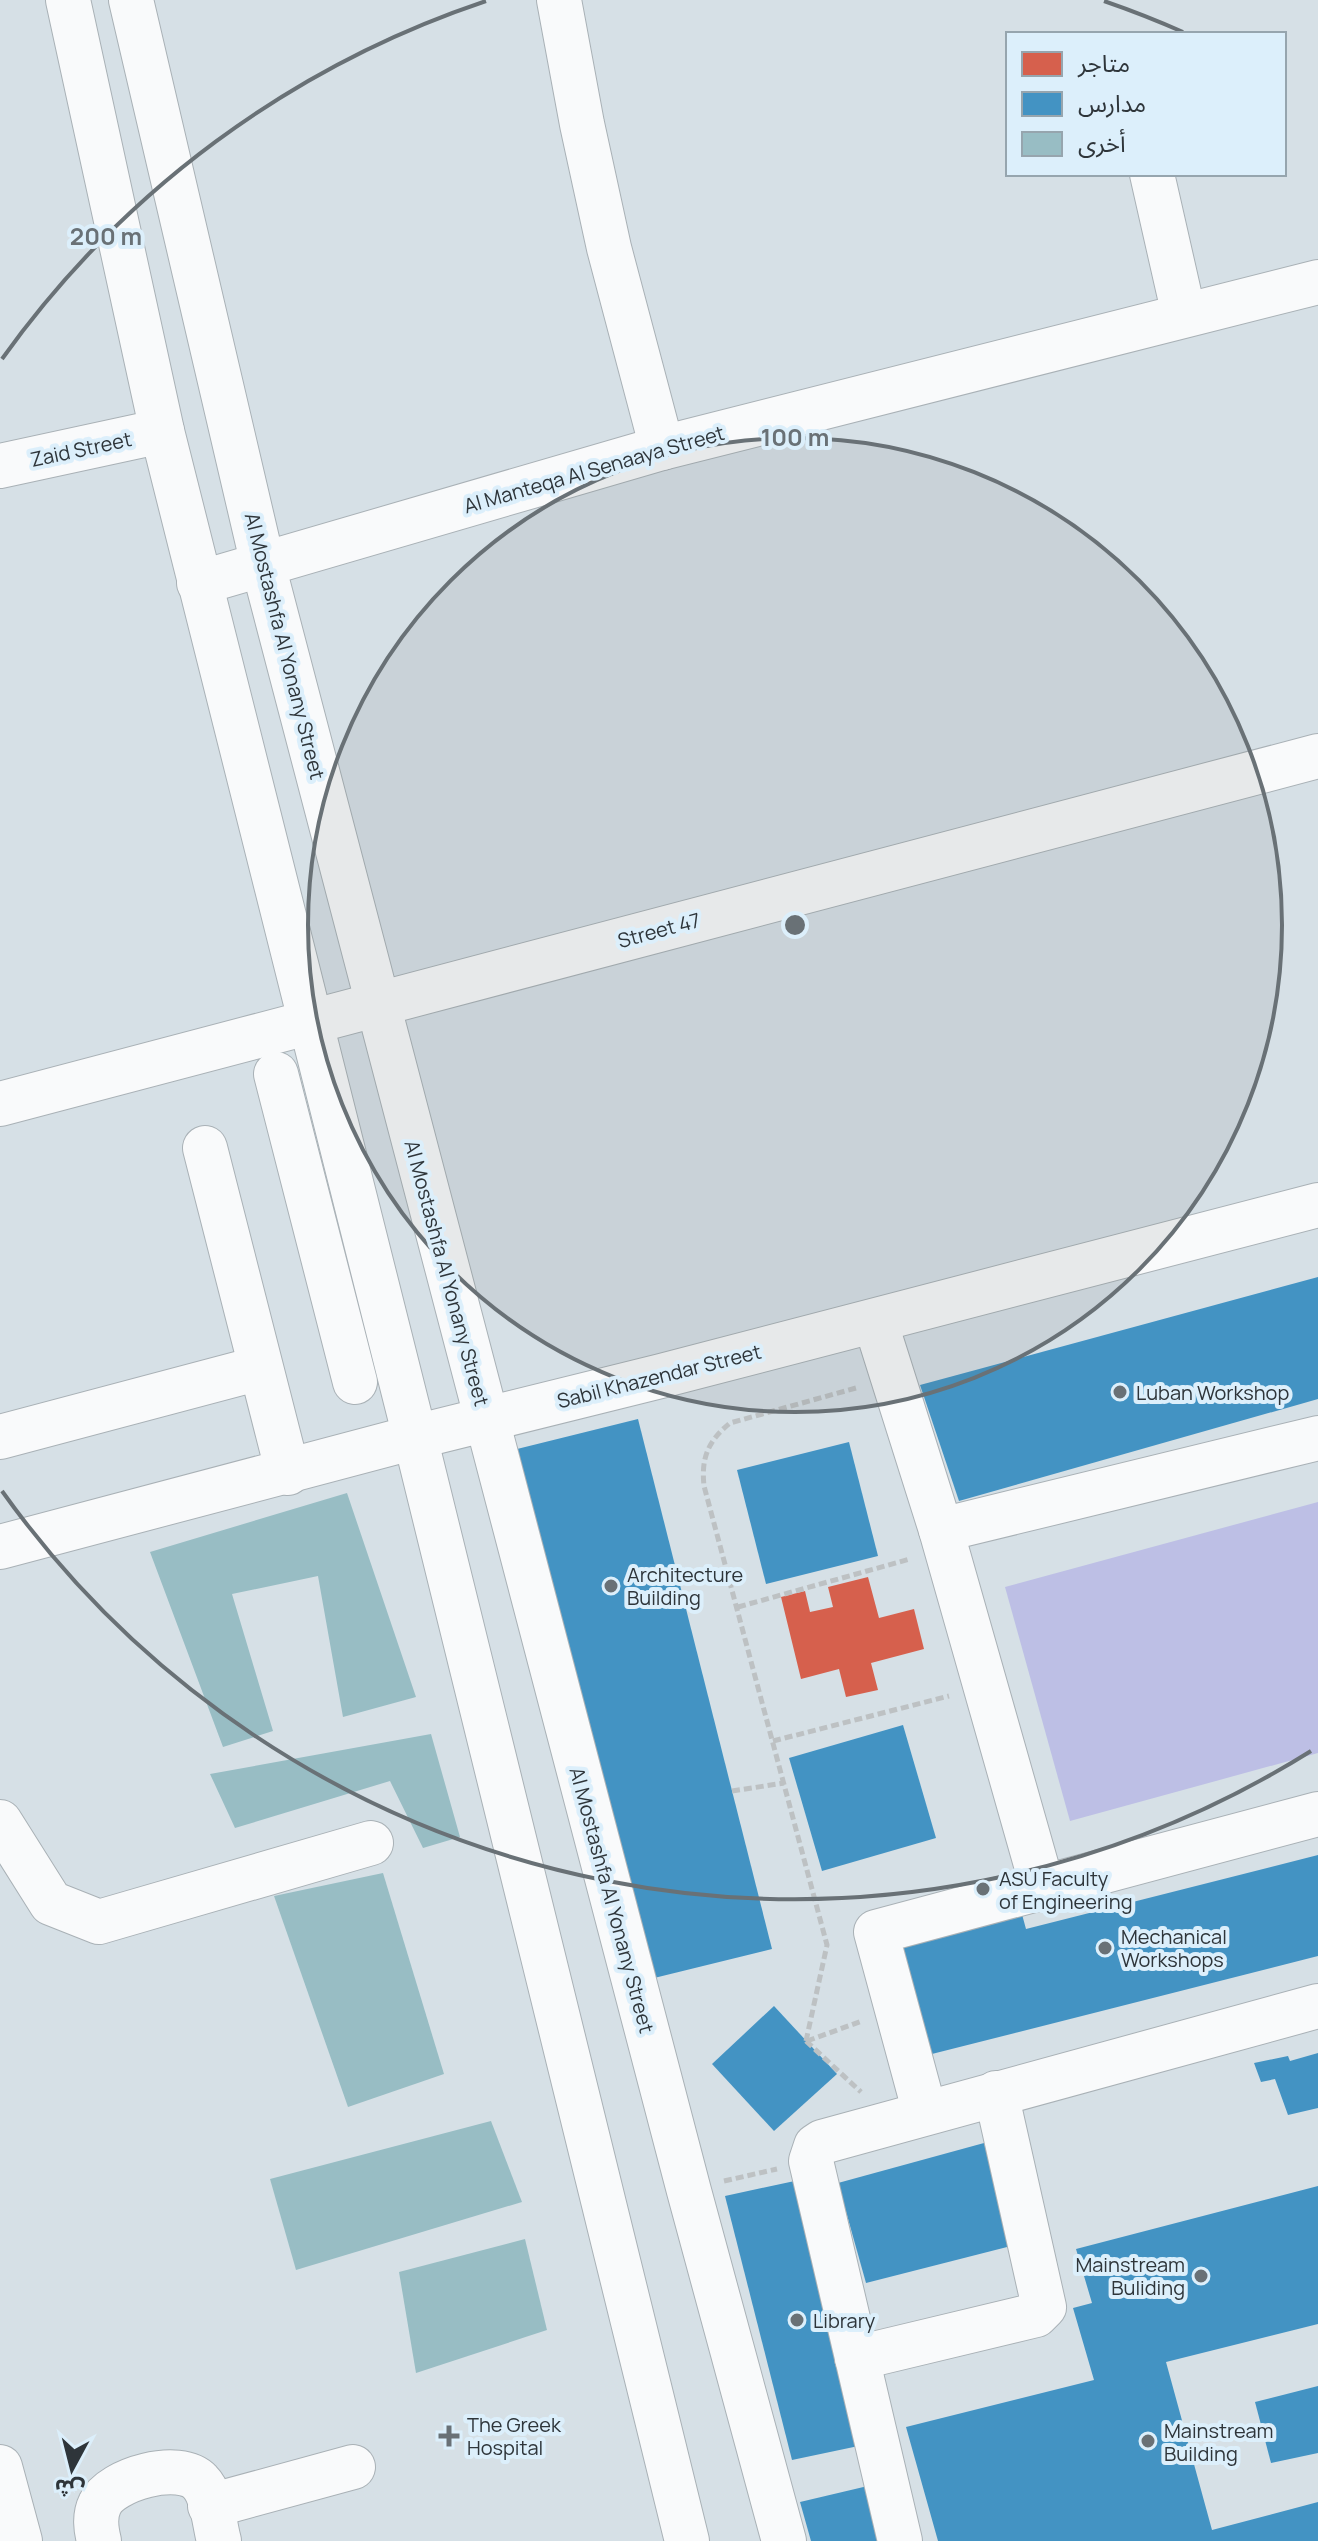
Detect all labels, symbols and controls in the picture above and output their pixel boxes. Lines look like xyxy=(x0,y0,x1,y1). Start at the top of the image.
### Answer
legend xyxy=(1006,32,1286,176)
text: متاجر xyxy=(1077,46,1130,79)
text: مدارس xyxy=(1078,86,1146,119)
text: أخرى xyxy=(1078,126,1126,159)
text: 200 m xyxy=(70,219,142,252)
street label: Al Manteqa Al Senaaya Street xyxy=(461,419,727,519)
text: 100 m xyxy=(761,420,829,453)
street label: Zaid Street xyxy=(28,425,134,473)
street label: Al Mostashfa Al Yonany Street xyxy=(239,510,331,782)
street label: Street 47 xyxy=(615,906,703,954)
centre of rings xyxy=(781,911,809,939)
street label: Al Mostashfa Al Yonany Street xyxy=(398,1137,496,1409)
street label: Sabil Khazendar Street xyxy=(554,1338,764,1414)
place label: Luban Workshop xyxy=(1136,1379,1289,1406)
marker: Luban Workshop xyxy=(1111,1383,1129,1401)
place label: Architecture Building xyxy=(627,1561,743,1611)
marker: Architecture Building xyxy=(602,1577,620,1595)
street label: Al Mostashfa Al Yonany Street xyxy=(563,1764,661,2036)
place label: ASU Faculty of Engineering xyxy=(999,1865,1133,1915)
marker: ASU Faculty of Engineering xyxy=(974,1880,992,1898)
place label: Mechanical Workshops xyxy=(1121,1923,1227,1973)
marker: Mechanical Workshops xyxy=(1096,1939,1114,1957)
place label: Mainstream Buliding xyxy=(1075,2251,1185,2301)
marker: Mainstream Buliding xyxy=(1192,2267,1210,2285)
place label: Library xyxy=(813,2307,876,2334)
marker: Library xyxy=(788,2311,806,2329)
place label: The Greek Hospital xyxy=(467,2411,562,2461)
place label: Mainstream Building xyxy=(1164,2417,1274,2467)
marker: The Greek Hospital xyxy=(438,2425,460,2447)
north arrow xyxy=(32,2429,112,2509)
marker: Mainstream Building xyxy=(1139,2432,1157,2450)
text: ش xyxy=(53,2472,86,2506)

